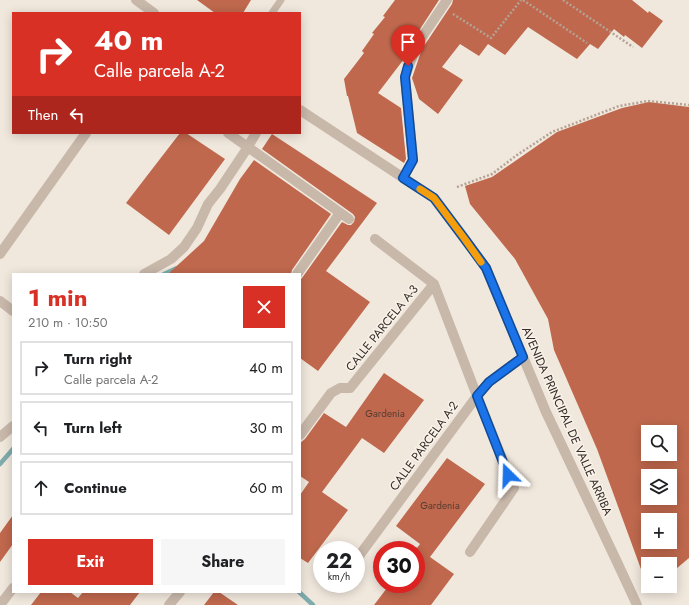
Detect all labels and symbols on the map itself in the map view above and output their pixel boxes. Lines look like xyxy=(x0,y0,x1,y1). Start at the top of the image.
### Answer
pin xyxy=(391,25,425,66)
street label: CALLE PARCELA A-3 xyxy=(342,281,423,375)
street label: AVENIDA PRINCIPAL DE VALLE ARRIBA xyxy=(517,324,617,518)
street label: CALLE PARCELA A-2 xyxy=(385,397,463,494)
house number: Gardenia xyxy=(365,406,405,421)
position arrow xyxy=(487,454,529,496)
house number: Gardenia xyxy=(420,498,460,513)
speed limit sign: 30 xyxy=(373,541,425,593)

